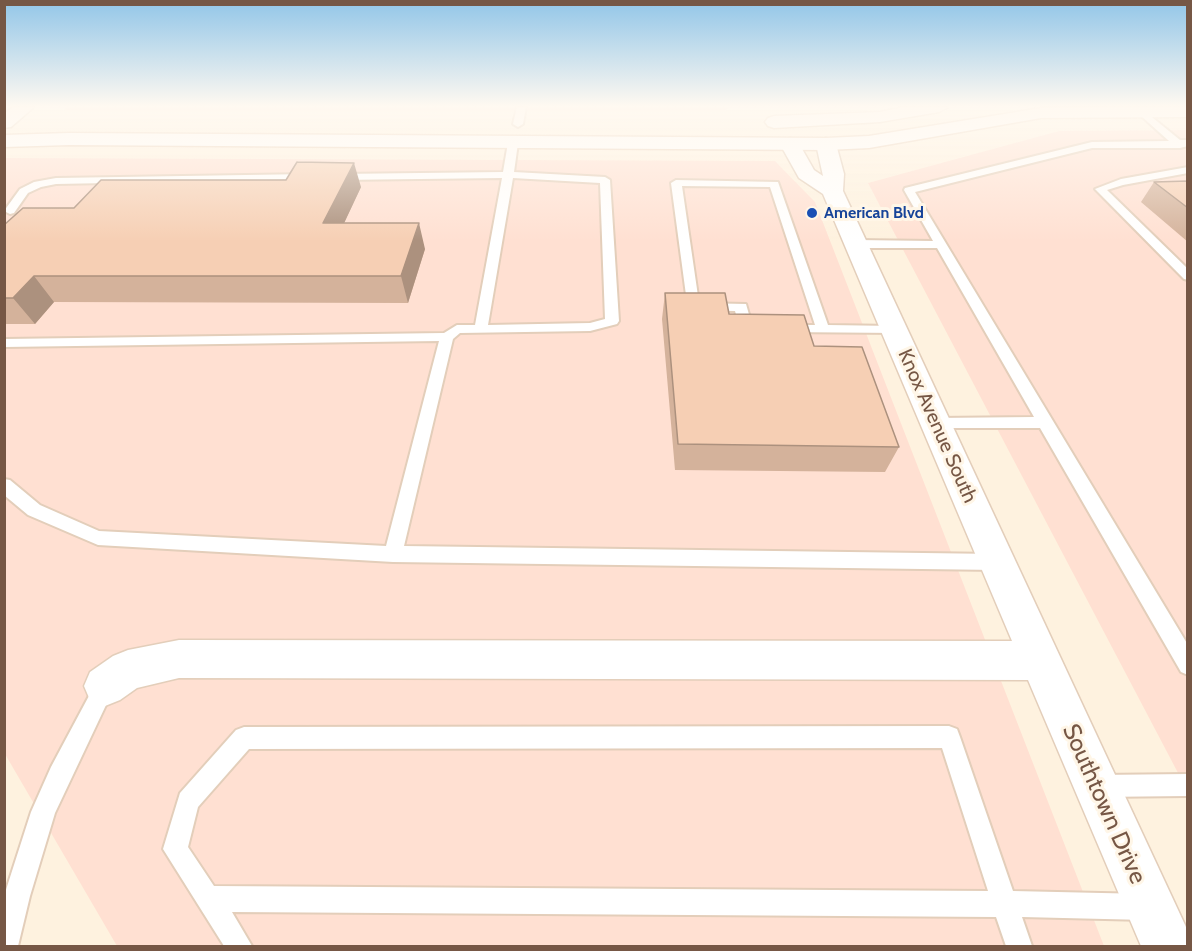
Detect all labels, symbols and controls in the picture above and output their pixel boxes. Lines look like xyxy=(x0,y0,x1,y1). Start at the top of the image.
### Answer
place label: American Blvd xyxy=(824,203,924,223)
marker: American Blvd xyxy=(805,206,819,220)
street label: Knox Avenue South xyxy=(892,345,982,507)
street label: Southtown Drive xyxy=(1056,720,1152,888)

